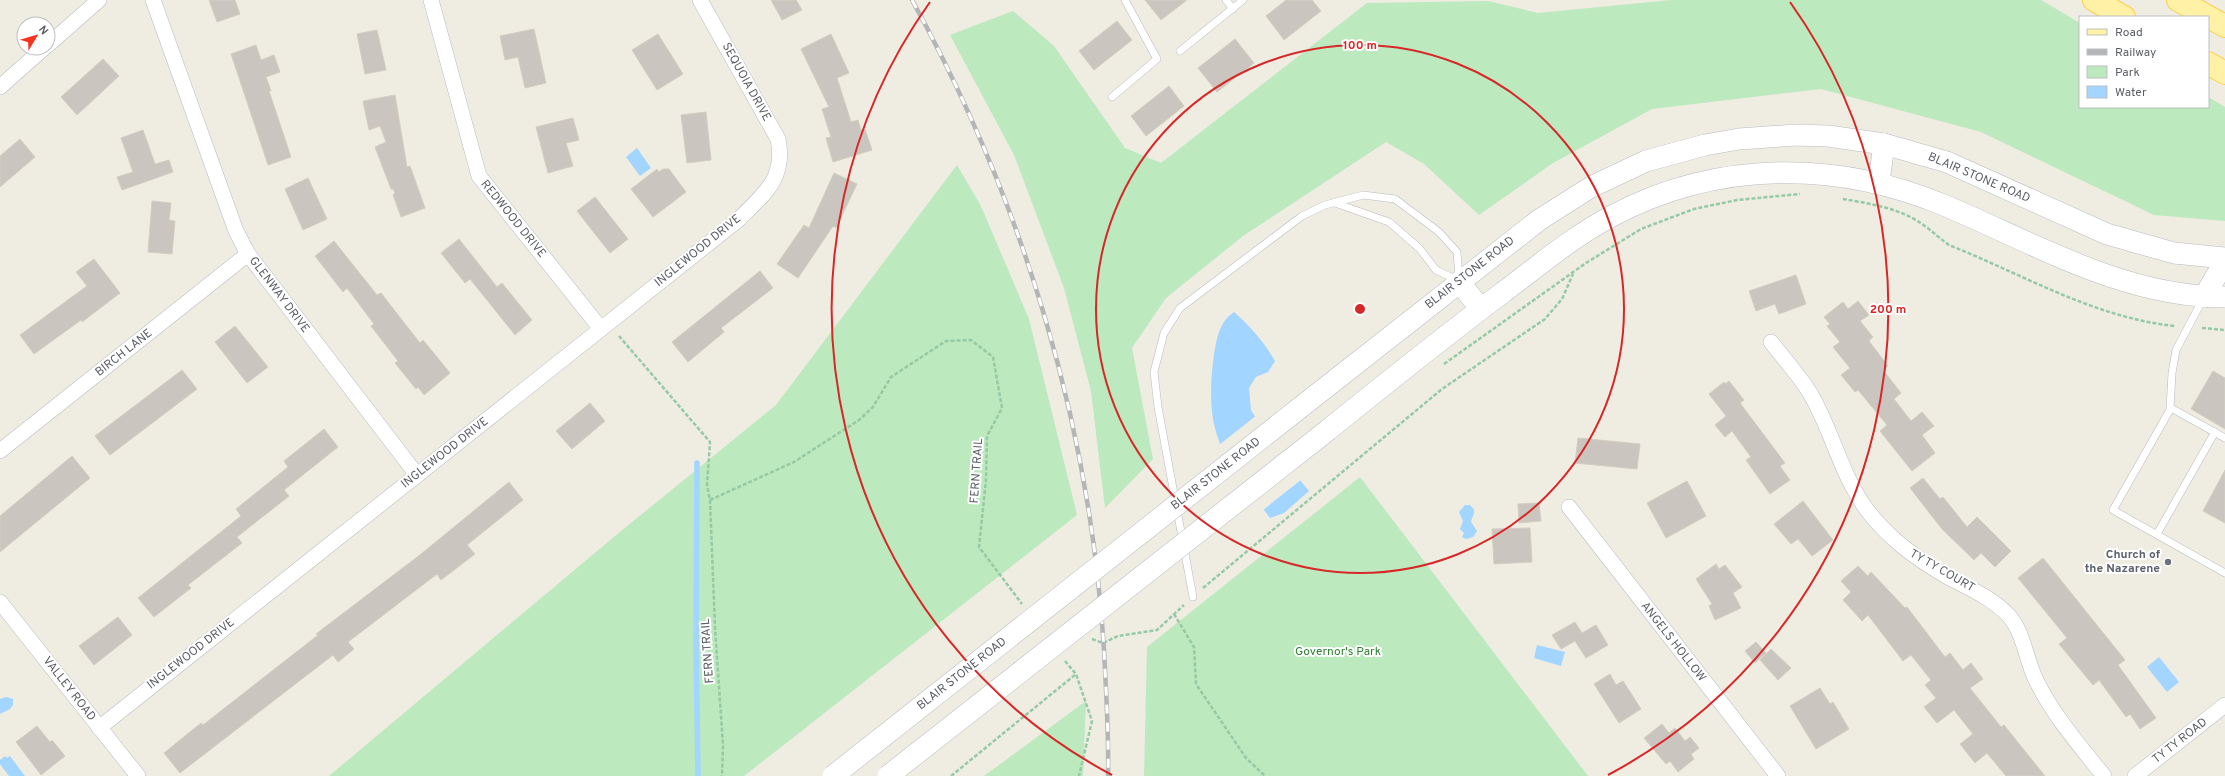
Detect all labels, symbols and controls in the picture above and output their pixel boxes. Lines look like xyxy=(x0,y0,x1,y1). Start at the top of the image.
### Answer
north arrow xyxy=(16,16,56,56)
legend xyxy=(2079,16,2209,108)
text: N xyxy=(35,23,51,38)
text: Road xyxy=(2115,25,2143,41)
text: 100 m xyxy=(1343,38,1377,54)
street label: SEQUOIA DRIVE xyxy=(718,40,774,124)
text: Railway xyxy=(2115,45,2156,61)
text: Park xyxy=(2115,65,2140,81)
text: Water xyxy=(2115,85,2147,101)
street label: BLAIR STONE ROAD xyxy=(1925,149,2033,207)
street label: REDWOOD DRIVE xyxy=(477,177,549,261)
street label: INGLEWOOD DRIVE xyxy=(652,211,744,291)
street label: BLAIR STONE ROAD xyxy=(1422,233,1518,313)
street label: GLENWAY DRIVE xyxy=(245,254,313,336)
centre of rings xyxy=(1353,302,1367,316)
text: 200 m xyxy=(1870,302,1906,318)
street label: BIRCH LANE xyxy=(92,326,156,380)
street label: INGLEWOOD DRIVE xyxy=(398,414,492,492)
street label: BLAIR STONE ROAD xyxy=(1168,434,1264,514)
street label: FERN TRAIL xyxy=(967,438,987,504)
street label: TY TY COURT xyxy=(1907,546,1977,596)
place label: Church of the Nazarene xyxy=(2085,547,2161,577)
marker: Church of the Nazarene xyxy=(2163,557,2173,567)
street label: ANGELS HOLLOW xyxy=(1637,599,1709,685)
street label: INGLEWOOD DRIVE xyxy=(144,615,238,693)
street label: FERN TRAIL xyxy=(698,618,718,684)
street label: BLAIR STONE ROAD xyxy=(914,634,1010,714)
park label: Governor's Park xyxy=(1295,644,1381,660)
street label: VALLEY ROAD xyxy=(39,654,99,724)
street label: TY TY ROAD xyxy=(2149,714,2211,768)

